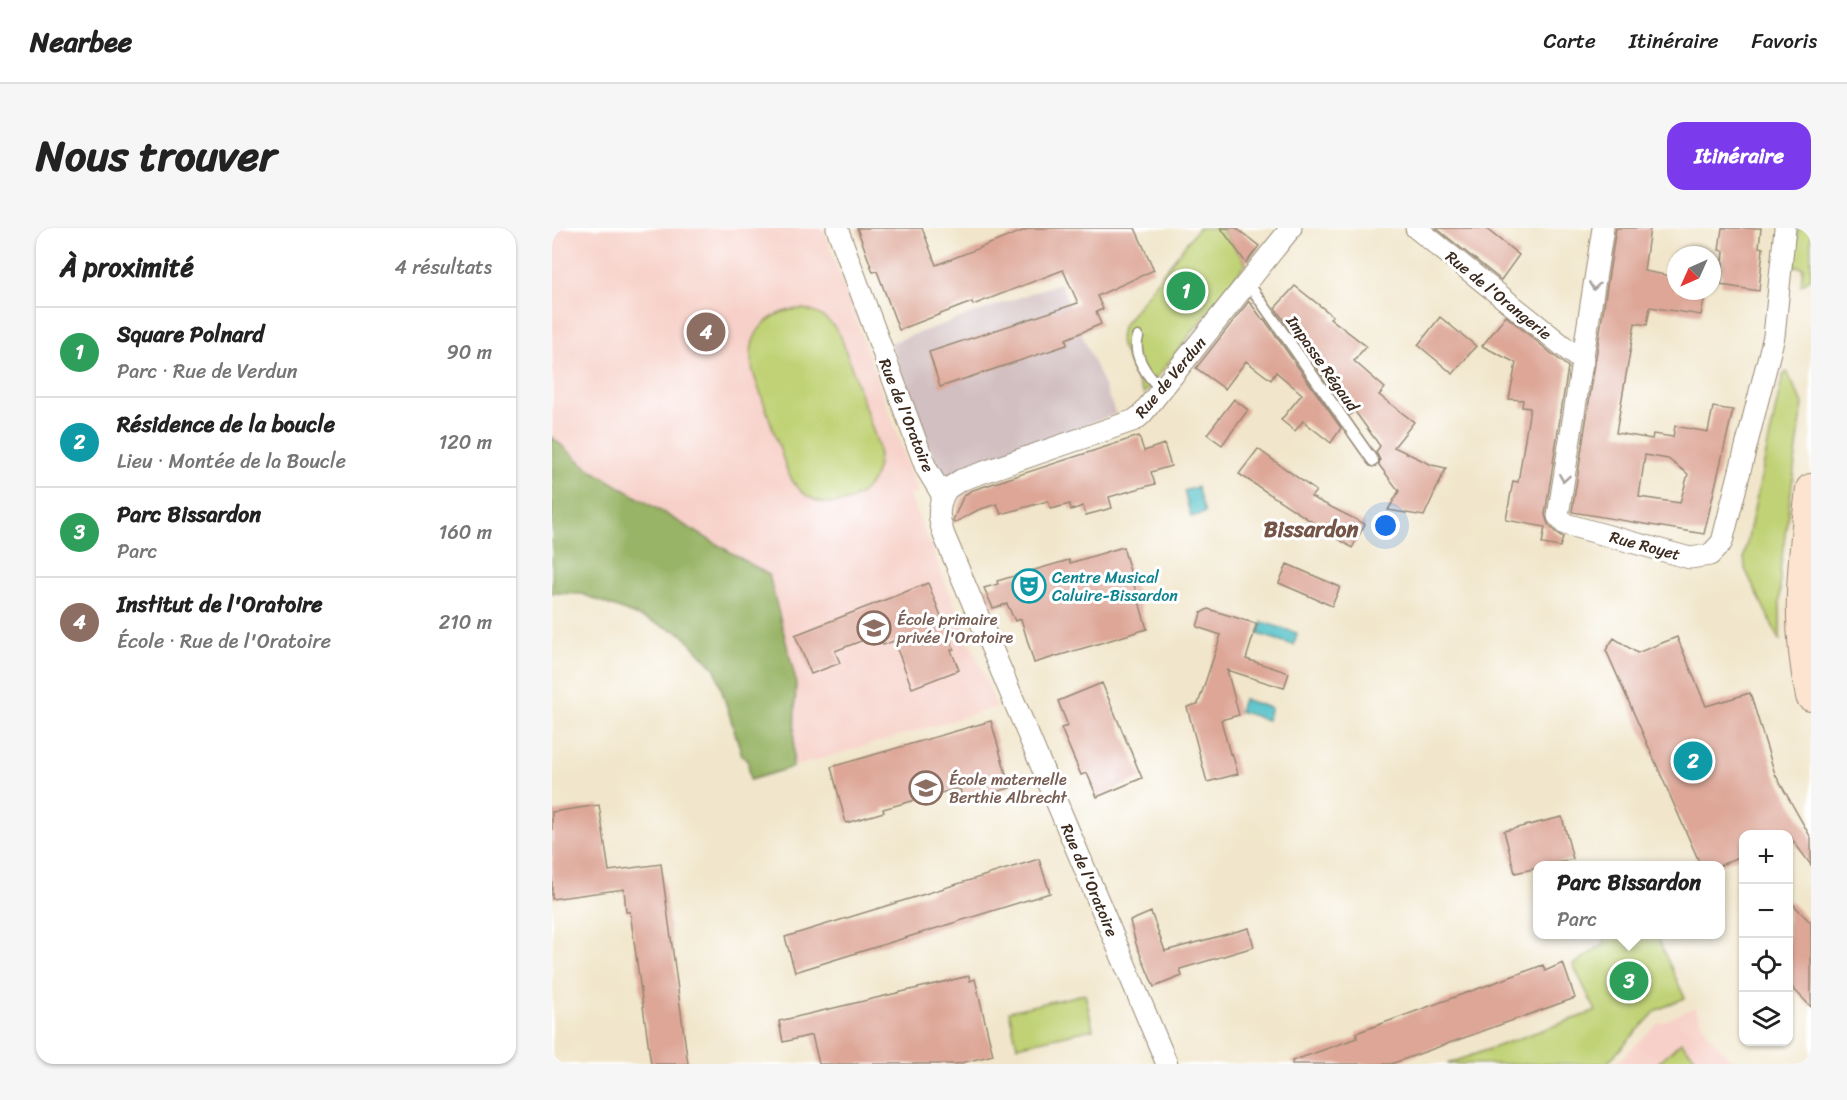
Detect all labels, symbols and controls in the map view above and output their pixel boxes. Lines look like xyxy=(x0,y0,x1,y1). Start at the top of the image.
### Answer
text: Nearbee xyxy=(30,17,132,66)
text: Carte xyxy=(1544,22,1596,60)
text: Itinéraire xyxy=(1629,22,1719,60)
text: Favoris xyxy=(1752,22,1817,60)
text: Nous trouver xyxy=(36,119,276,193)
button: Itinéraire xyxy=(1667,122,1811,190)
street label: Rue de l'Orangerie xyxy=(1439,243,1559,348)
text: À proximité xyxy=(60,244,194,290)
north arrow xyxy=(1667,246,1721,300)
text: 4 résultats xyxy=(394,250,492,285)
pin: 1 xyxy=(1166,268,1206,314)
one-way arrow xyxy=(1589,281,1601,290)
street label: Impasse Régaud xyxy=(1278,308,1368,419)
pin: 4 xyxy=(686,310,726,354)
text: Square Polnard xyxy=(117,315,264,354)
street label: Rue de Verdun xyxy=(1127,330,1214,425)
text: 1 xyxy=(75,335,84,370)
text: 90 m xyxy=(447,335,492,370)
text: Parc · Rue de Verdun xyxy=(117,354,298,389)
street label: Rue de l'Oratoire xyxy=(870,354,943,477)
text: Résidence de la boucle xyxy=(117,405,335,444)
text: 2 xyxy=(74,425,85,460)
text: 120 m xyxy=(439,425,492,460)
text: Lieu · Montée de la Boucle xyxy=(117,444,346,479)
one-way arrow xyxy=(1558,474,1570,483)
text: Parc Bissardon xyxy=(117,495,261,534)
district label: Bissardon xyxy=(1264,510,1358,549)
your location xyxy=(1371,511,1400,540)
text: 3 xyxy=(74,515,85,550)
text: 160 m xyxy=(439,515,492,550)
street label: Rue Royet xyxy=(1606,522,1683,569)
text: Parc xyxy=(117,534,157,569)
place label: Centre Musical Caluire-Bissardon xyxy=(1052,563,1178,610)
theatre icon: Centre Musical Caluire-Bissardon xyxy=(1011,568,1047,604)
text: Institut de l'Oratoire xyxy=(117,585,323,624)
text: 4 xyxy=(73,605,86,640)
text: 210 m xyxy=(439,605,492,640)
place label: École primaire privée l'Oratoire xyxy=(896,605,1014,652)
school or university icon: École primaire privée l'Oratoire xyxy=(856,610,892,646)
text: École · Rue de l'Oratoire xyxy=(117,624,331,659)
pin: 2 xyxy=(1674,738,1712,784)
place label: École maternelle Berthie Albrecht xyxy=(949,765,1067,812)
school or university icon: École maternelle Berthie Albrecht xyxy=(908,770,944,806)
street label: Rue de l'Oratoire xyxy=(1053,819,1126,941)
map controls xyxy=(1739,830,1793,1046)
button: + xyxy=(1739,830,1793,884)
popup xyxy=(1533,861,1725,939)
text: Parc Bissardon xyxy=(1557,863,1701,902)
button: − xyxy=(1739,884,1793,938)
text: Parc xyxy=(1557,902,1597,937)
button: locate xyxy=(1739,938,1793,992)
pin: 3 xyxy=(1610,958,1648,1004)
button: layers xyxy=(1739,992,1793,1046)

